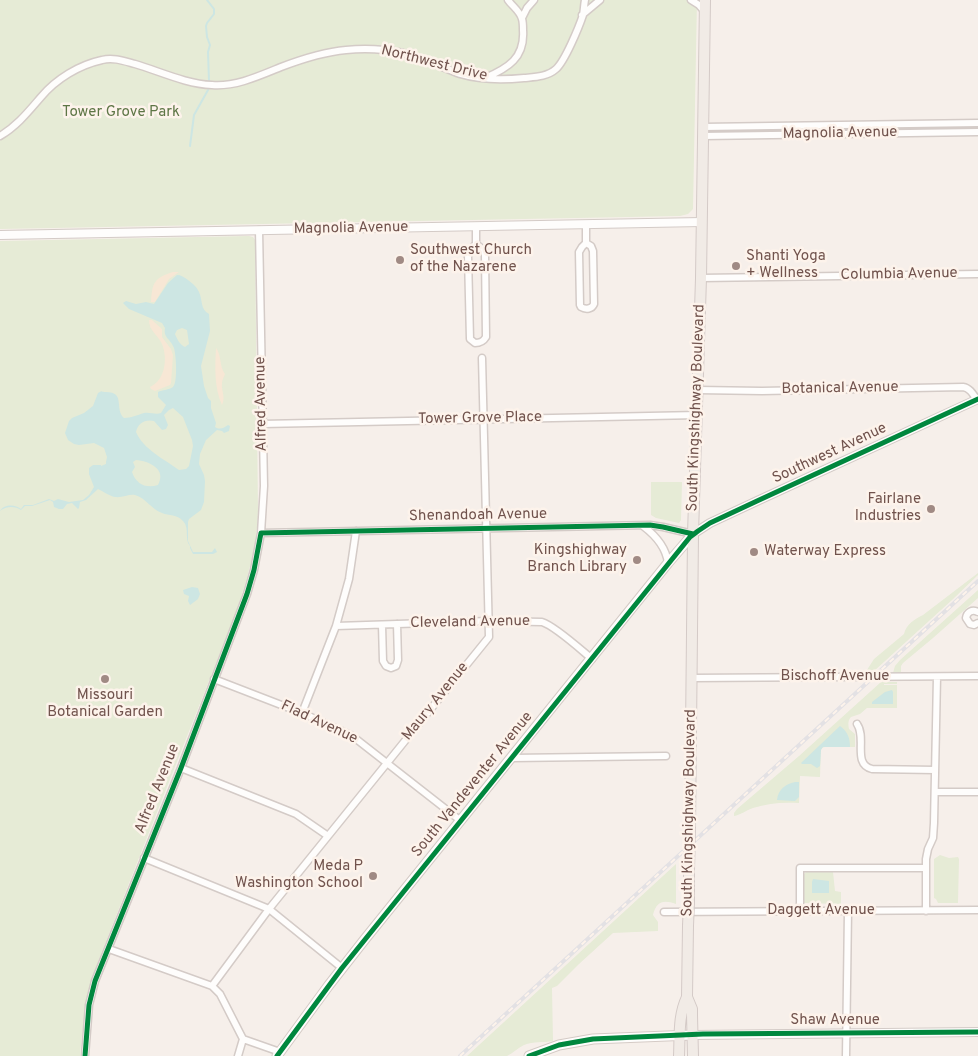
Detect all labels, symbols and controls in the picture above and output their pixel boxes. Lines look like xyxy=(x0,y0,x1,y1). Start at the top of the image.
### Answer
street label: Northwest Drive xyxy=(379,42,489,86)
park label: Tower Grove Park xyxy=(62,104,180,122)
street label: Magnolia Avenue xyxy=(783,124,897,144)
street label: Magnolia Avenue xyxy=(294,219,408,239)
place label: Southwest Church of the Nazarene xyxy=(410,242,532,277)
place label: Shanti Yoga + Wellness xyxy=(746,248,826,283)
marker: Southwest Church of the Nazarene xyxy=(394,254,406,266)
marker: Shanti Yoga + Wellness xyxy=(730,260,742,272)
street label: Columbia Avenue xyxy=(840,265,958,285)
street label: South Kingshighway Boulevard xyxy=(684,304,710,512)
street label: Alfred Avenue xyxy=(252,356,272,452)
street label: Botanical Avenue xyxy=(781,379,899,399)
street label: Tower Grove Place xyxy=(418,409,542,429)
street label: Southwest Avenue xyxy=(770,420,890,488)
place label: Fairlane Industries xyxy=(855,491,921,526)
marker: Fairlane Industries xyxy=(925,503,937,515)
street label: Shenandoah Avenue xyxy=(409,506,547,526)
place label: Kingshighway Branch Library xyxy=(527,542,627,577)
place label: Waterway Express xyxy=(764,543,886,561)
marker: Waterway Express xyxy=(748,546,760,558)
marker: Kingshighway Branch Library xyxy=(631,554,643,566)
street label: Cleveland Avenue xyxy=(410,613,530,633)
street label: Maury Avenue xyxy=(399,659,473,745)
street label: Bischoff Avenue xyxy=(781,668,889,686)
marker: Missouri Botanical Garden xyxy=(99,673,111,685)
place label: Missouri Botanical Garden xyxy=(47,687,163,722)
street label: Flad Avenue xyxy=(278,697,360,749)
street label: South Vandeventer Avenue xyxy=(409,709,537,861)
street label: South Kingshighway Boulevard xyxy=(679,709,701,917)
street label: Alfred Avenue xyxy=(132,742,184,836)
place label: Meda P Washington School xyxy=(235,858,363,893)
marker: Meda P Washington School xyxy=(367,870,379,882)
street label: Daggett Avenue xyxy=(767,902,875,920)
street label: Shaw Avenue xyxy=(790,1012,880,1030)

